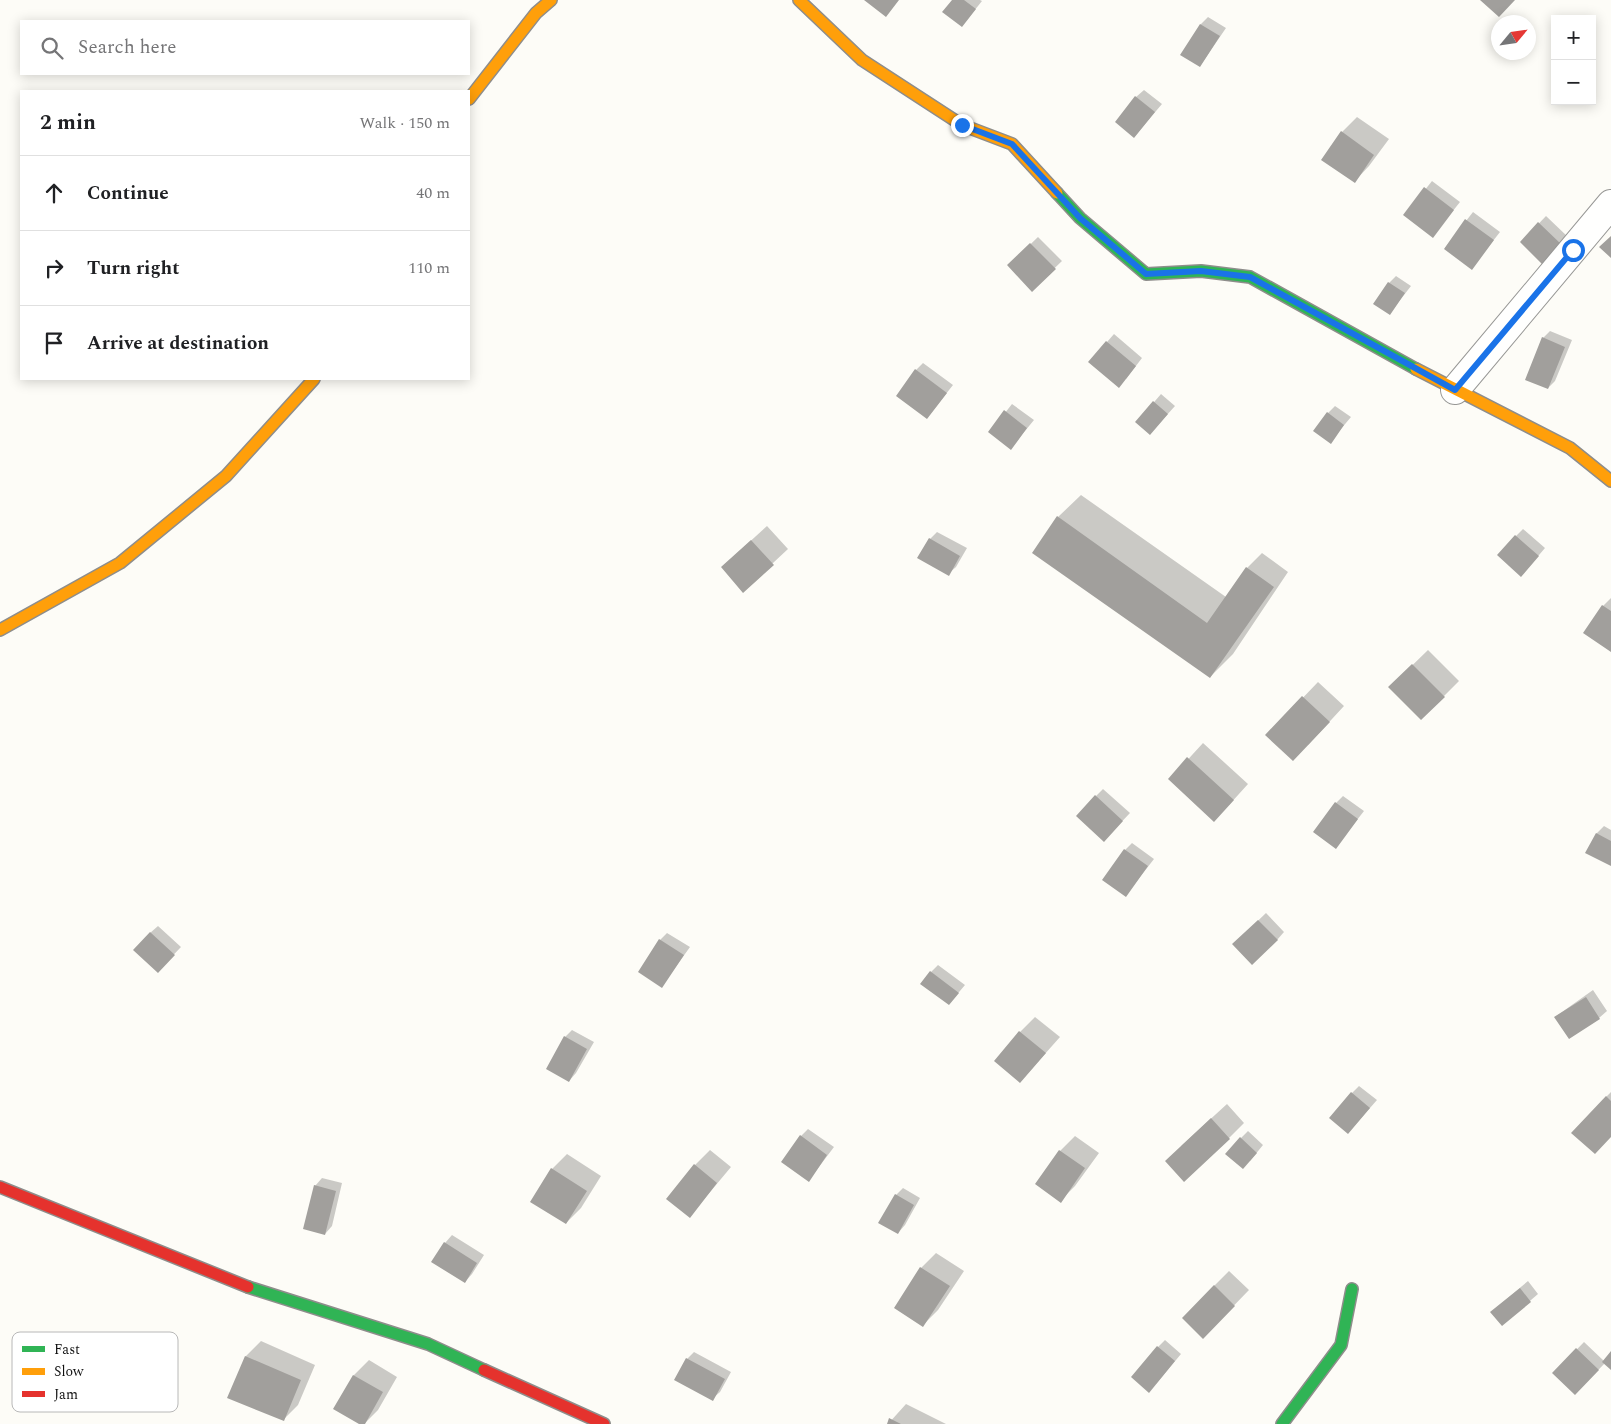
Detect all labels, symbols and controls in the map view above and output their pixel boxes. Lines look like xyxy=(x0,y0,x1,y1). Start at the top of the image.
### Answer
north arrow xyxy=(1491,15,1536,60)
map controls xyxy=(1551,15,1596,105)
button: + xyxy=(1551,15,1596,60)
search box xyxy=(20,20,470,75)
text: Search here xyxy=(78,33,177,62)
icon: search xyxy=(38,34,66,62)
button: − xyxy=(1551,60,1596,105)
text: 2 min xyxy=(40,107,96,139)
text: Walk · 150 m xyxy=(359,111,450,135)
route end xyxy=(951,114,974,137)
icon: ahead xyxy=(40,179,68,207)
text: Continue xyxy=(87,179,169,208)
text: 40 m xyxy=(416,181,450,205)
route start xyxy=(1562,239,1585,262)
icon: right xyxy=(40,254,68,282)
text: Turn right xyxy=(87,254,180,283)
text: 110 m xyxy=(408,256,450,280)
icon: arrive xyxy=(40,329,68,357)
text: Arrive at destination xyxy=(87,329,269,358)
legend xyxy=(12,1332,178,1412)
text: Fast xyxy=(54,1339,80,1360)
text: Slow xyxy=(54,1361,84,1382)
text: Jam xyxy=(54,1384,78,1405)

